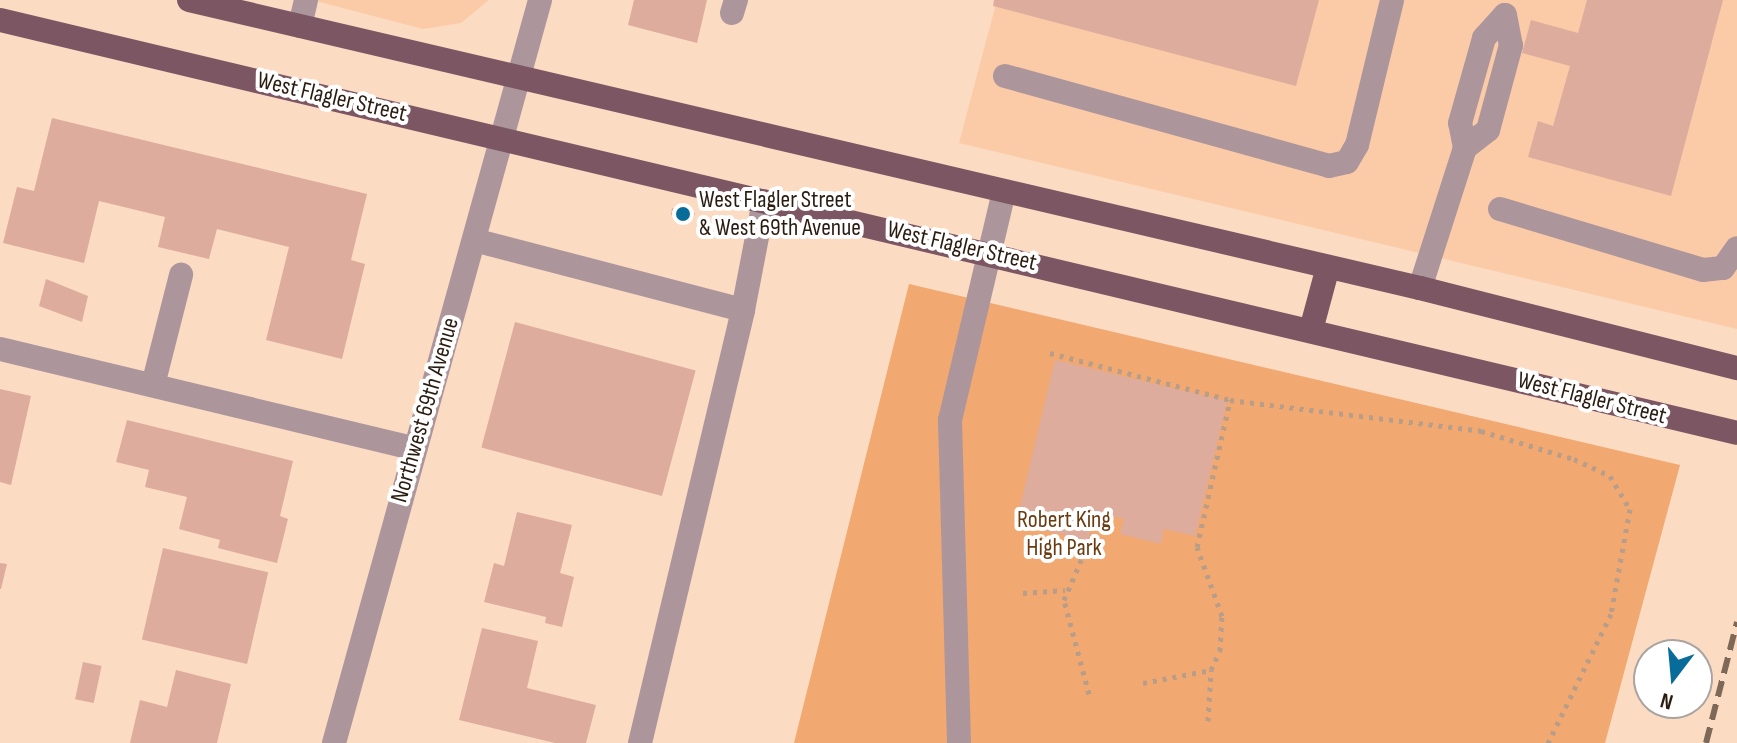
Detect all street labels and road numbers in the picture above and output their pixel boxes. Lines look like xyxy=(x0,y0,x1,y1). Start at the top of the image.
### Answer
street label: West Flagler Street xyxy=(254,66,410,128)
street label: West Flagler Street xyxy=(884,215,1040,277)
street label: Northwest 69th Avenue xyxy=(385,314,465,506)
street label: West Flagler Street xyxy=(1515,366,1669,430)

